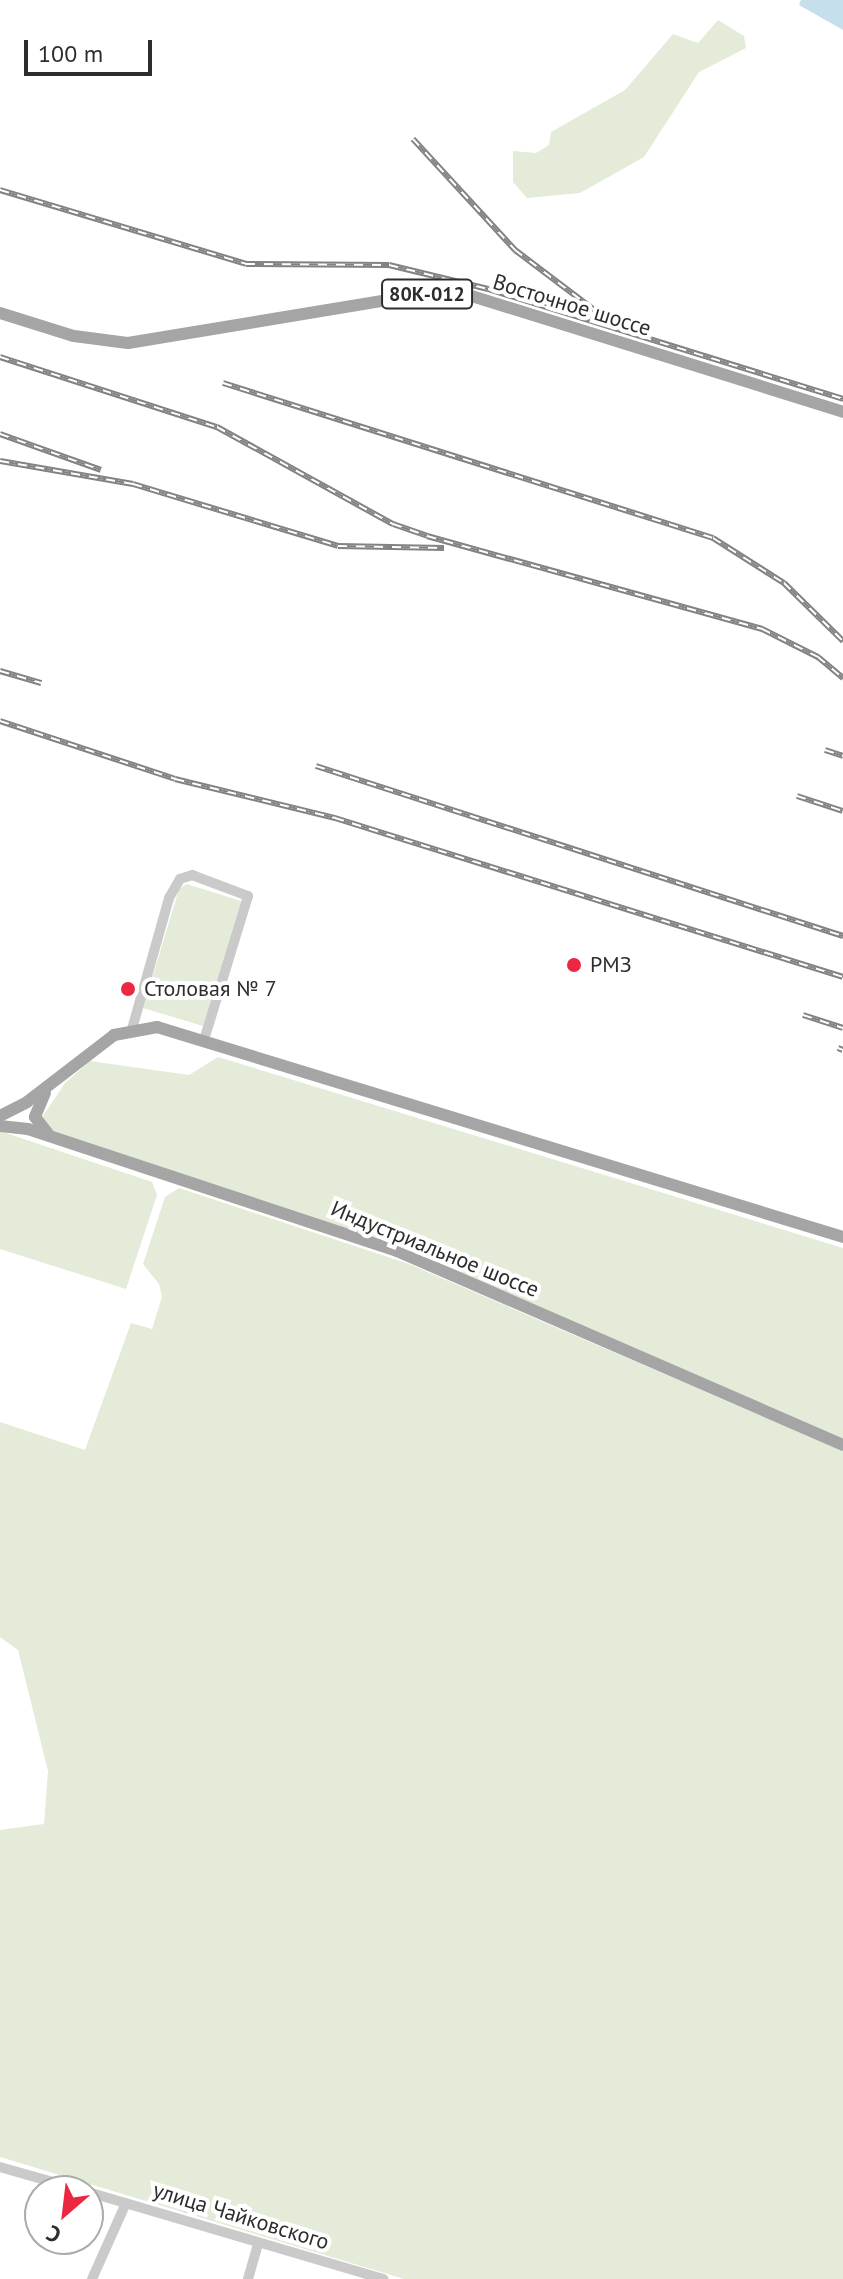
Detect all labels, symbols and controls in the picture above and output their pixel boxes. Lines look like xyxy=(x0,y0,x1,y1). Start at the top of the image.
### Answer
scale bar xyxy=(28,24,156,74)
text: 100 m xyxy=(38,38,103,69)
street label: Восточное шоссе xyxy=(490,268,654,342)
road number: 80К-012 xyxy=(381,278,473,310)
place label: РМЗ xyxy=(590,952,632,978)
marker: РМЗ xyxy=(565,956,583,974)
place label: Столовая № 7 xyxy=(144,976,277,1002)
marker: Столовая № 7 xyxy=(119,980,137,998)
street label: Индустриальное шоссе xyxy=(327,1195,543,1303)
north arrow xyxy=(24,2175,104,2255)
street label: улица Чайковского xyxy=(150,2177,332,2255)
text: С xyxy=(42,2219,66,2250)

